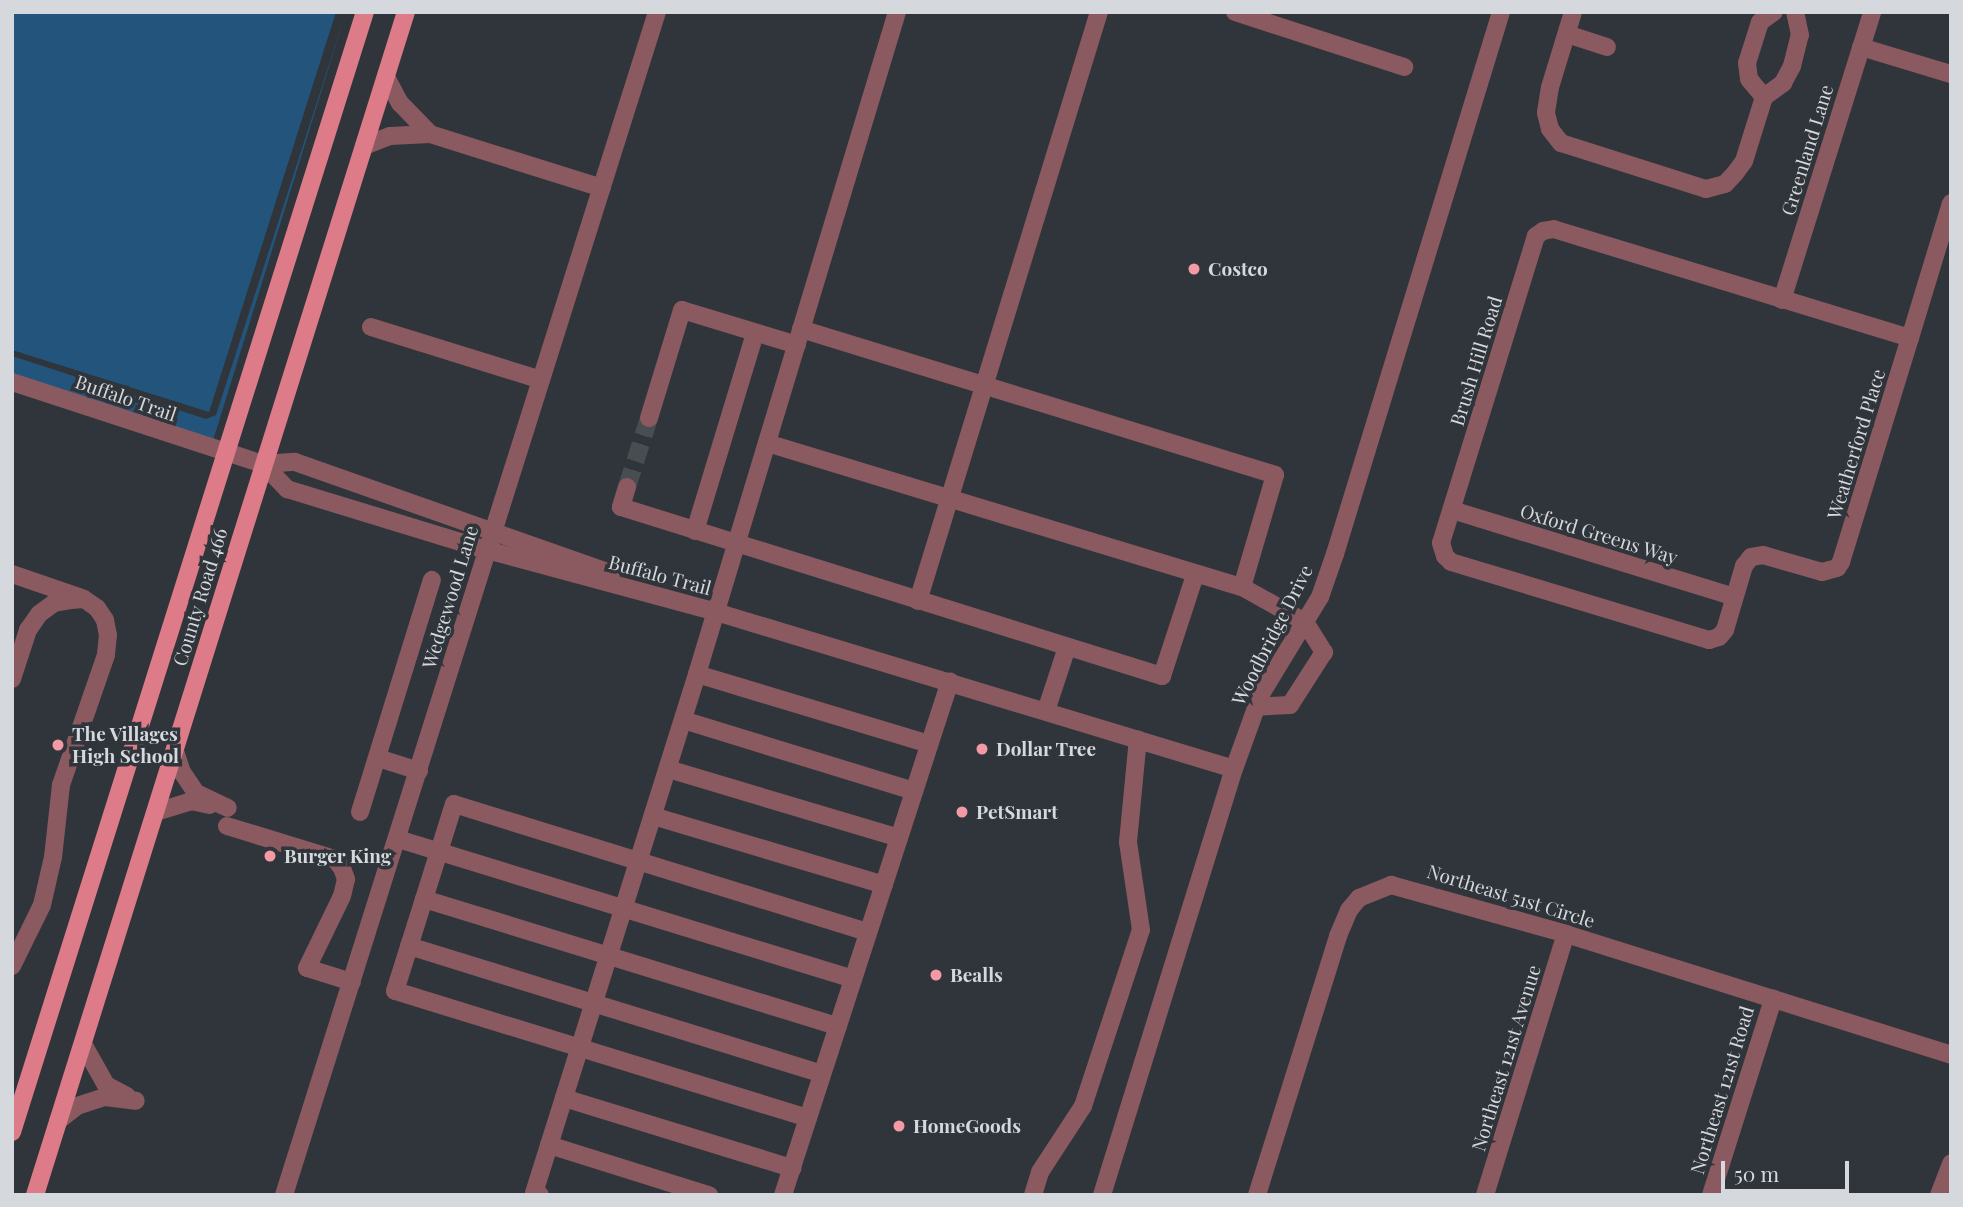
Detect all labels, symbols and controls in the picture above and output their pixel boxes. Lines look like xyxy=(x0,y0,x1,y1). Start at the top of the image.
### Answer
street label: Greenland Lane xyxy=(1776,82,1838,218)
place label: Costco xyxy=(1208,258,1268,280)
marker: Costco xyxy=(1186,261,1202,277)
street label: Brush Hill Road xyxy=(1445,293,1507,429)
street label: Weatherford Place xyxy=(1822,366,1890,522)
street label: Buffalo Trail xyxy=(72,370,180,426)
street label: Oxford Greens Way xyxy=(1517,499,1681,569)
street label: Wedgewood Lane xyxy=(417,523,483,671)
street label: County Road 466 xyxy=(168,525,232,669)
street label: Buffalo Trail xyxy=(606,550,714,600)
street label: Woodbridge Drive xyxy=(1227,561,1317,709)
place label: The Villages High School xyxy=(72,723,179,767)
marker: The Villages High School xyxy=(50,737,66,753)
place label: Dollar Tree xyxy=(996,738,1097,760)
marker: Dollar Tree xyxy=(974,741,990,757)
place label: PetSmart xyxy=(976,801,1058,823)
marker: PetSmart xyxy=(954,804,970,820)
place label: Burger King xyxy=(284,845,392,867)
marker: Burger King xyxy=(262,848,278,864)
street label: Northeast 51st Circle xyxy=(1424,860,1598,932)
street label: Northeast 121st Avenue xyxy=(1467,962,1545,1154)
place label: Bealls xyxy=(950,964,1003,986)
marker: Bealls xyxy=(928,967,944,983)
street label: Northeast 121st Road xyxy=(1685,1003,1759,1177)
place label: HomeGoods xyxy=(913,1115,1021,1137)
marker: HomeGoods xyxy=(891,1118,907,1134)
scale bar xyxy=(1725,1148,1853,1192)
text: 50 m xyxy=(1734,1159,1779,1187)

